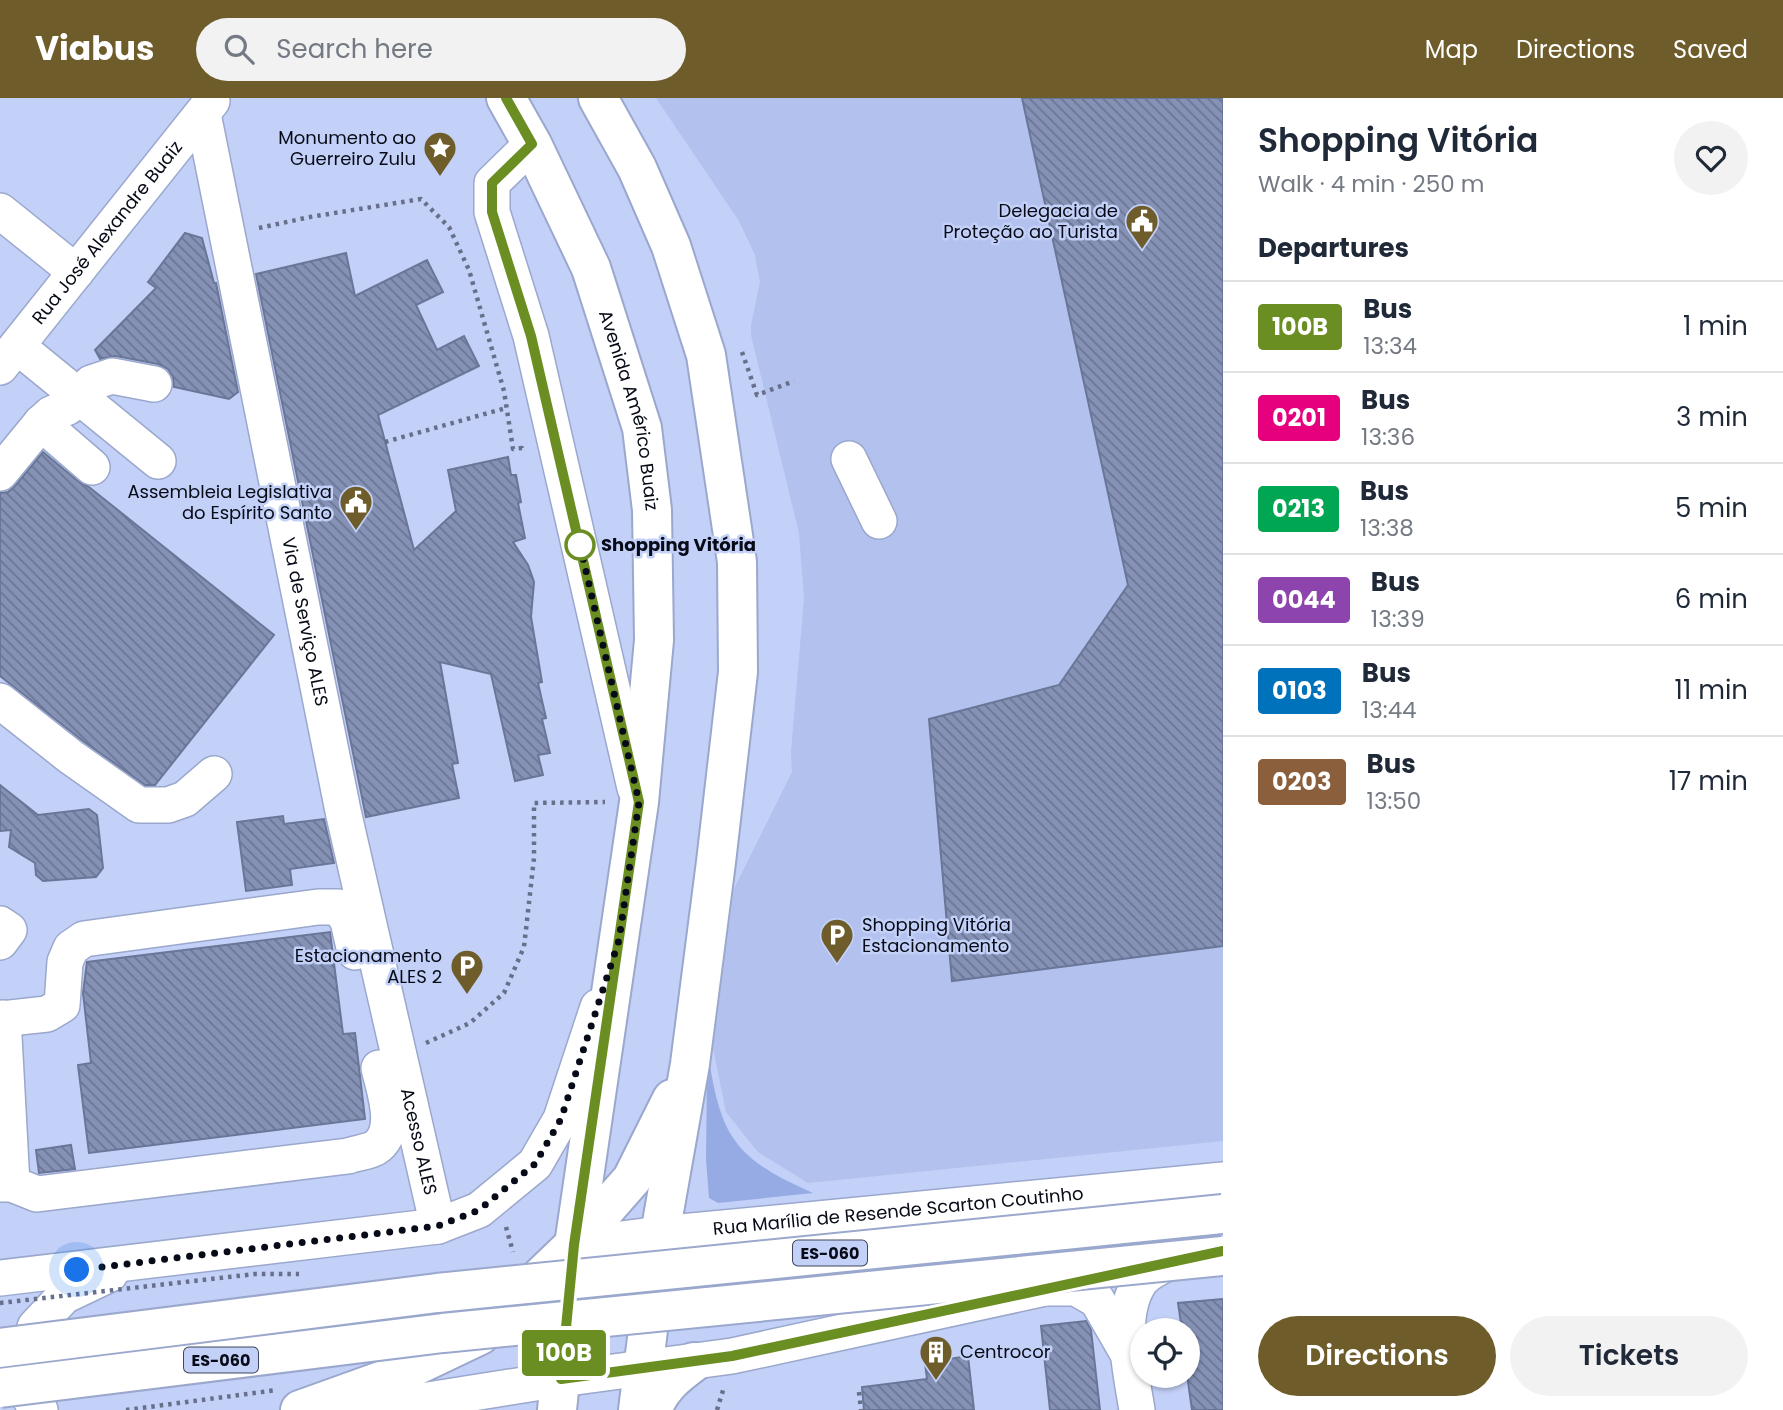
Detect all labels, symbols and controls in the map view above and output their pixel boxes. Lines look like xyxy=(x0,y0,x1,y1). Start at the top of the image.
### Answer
search box xyxy=(196,18,686,81)
text: Viabus xyxy=(35,25,154,72)
icon: search xyxy=(220,30,258,68)
text: Search here xyxy=(276,31,433,67)
text: Map xyxy=(1425,33,1478,66)
text: Directions xyxy=(1516,33,1635,66)
text: Saved xyxy=(1673,33,1748,66)
text: Shopping Vitória xyxy=(1258,117,1538,164)
button: heart xyxy=(1674,121,1748,195)
place label: Monumento ao Guerreiro Zulu xyxy=(278,125,416,171)
place icon: Monumento ao Guerreiro Zulu xyxy=(421,129,459,178)
street label: Rua José Alexandre Buaiz xyxy=(26,135,188,329)
text: Walk · 4 min · 250 m xyxy=(1258,168,1484,200)
place label: Delegacia de Proteção ao Turista xyxy=(943,198,1118,244)
public building icon: Delegacia de Proteção ao Turista xyxy=(1123,202,1161,251)
text: Departures xyxy=(1258,230,1409,266)
text: Bus xyxy=(1363,291,1412,327)
street label: Avenida Américo Buaiz xyxy=(593,307,665,512)
text: 1 min xyxy=(1683,308,1748,344)
text: 100B xyxy=(1272,310,1328,343)
text: 13:34 xyxy=(1363,330,1417,362)
text: Bus xyxy=(1361,382,1410,418)
text: 3 min xyxy=(1676,399,1748,435)
text: 0201 xyxy=(1272,401,1326,434)
text: 13:36 xyxy=(1361,421,1415,453)
text: Bus xyxy=(1360,473,1409,509)
place label: Assembleia Legislativa do Espírito Santo xyxy=(127,479,332,525)
public building icon: Assembleia Legislativa do Espírito Santo xyxy=(337,483,375,532)
text: 5 min xyxy=(1675,490,1748,526)
text: 0213 xyxy=(1272,492,1325,525)
text: 13:38 xyxy=(1360,512,1414,544)
marker: Shopping Vitória xyxy=(565,530,595,560)
place label: Shopping Vitória xyxy=(601,532,756,557)
street label: Via de Serviço ALES xyxy=(276,535,335,708)
text: Bus xyxy=(1371,564,1420,600)
text: 6 min xyxy=(1675,581,1748,617)
text: 0044 xyxy=(1272,583,1336,616)
text: 13:39 xyxy=(1371,603,1425,635)
text: Bus xyxy=(1362,655,1411,691)
text: 11 min xyxy=(1675,672,1748,708)
text: 0103 xyxy=(1272,674,1327,707)
text: 13:44 xyxy=(1362,694,1417,726)
text: Bus xyxy=(1367,746,1416,782)
text: 17 min xyxy=(1669,763,1748,799)
text: 0203 xyxy=(1272,765,1332,798)
text: 13:50 xyxy=(1367,785,1421,817)
place label: Shopping Vitória Estacionamento xyxy=(862,912,1011,958)
parking icon: Shopping Vitória Estacionamento xyxy=(818,916,856,965)
place label: Estacionamento ALES 2 xyxy=(295,943,442,989)
parking icon: Estacionamento ALES 2 xyxy=(448,947,486,996)
street label: Acesso ALES xyxy=(395,1085,444,1197)
street label: Rua Marília de Resende Scarton Coutinho xyxy=(712,1180,1085,1241)
road number: ES-060 xyxy=(793,1240,867,1266)
your location xyxy=(59,1252,94,1287)
button: Directions xyxy=(1258,1316,1496,1396)
button: Tickets xyxy=(1510,1316,1748,1396)
map controls xyxy=(1130,1318,1200,1388)
button: locate xyxy=(1130,1318,1200,1388)
line badge: 100B xyxy=(515,1330,613,1376)
building icon: Centrocor xyxy=(917,1333,955,1382)
text: 100B xyxy=(536,1336,592,1369)
place label: Centrocor xyxy=(960,1339,1051,1364)
road number: ES-060 xyxy=(184,1348,258,1372)

